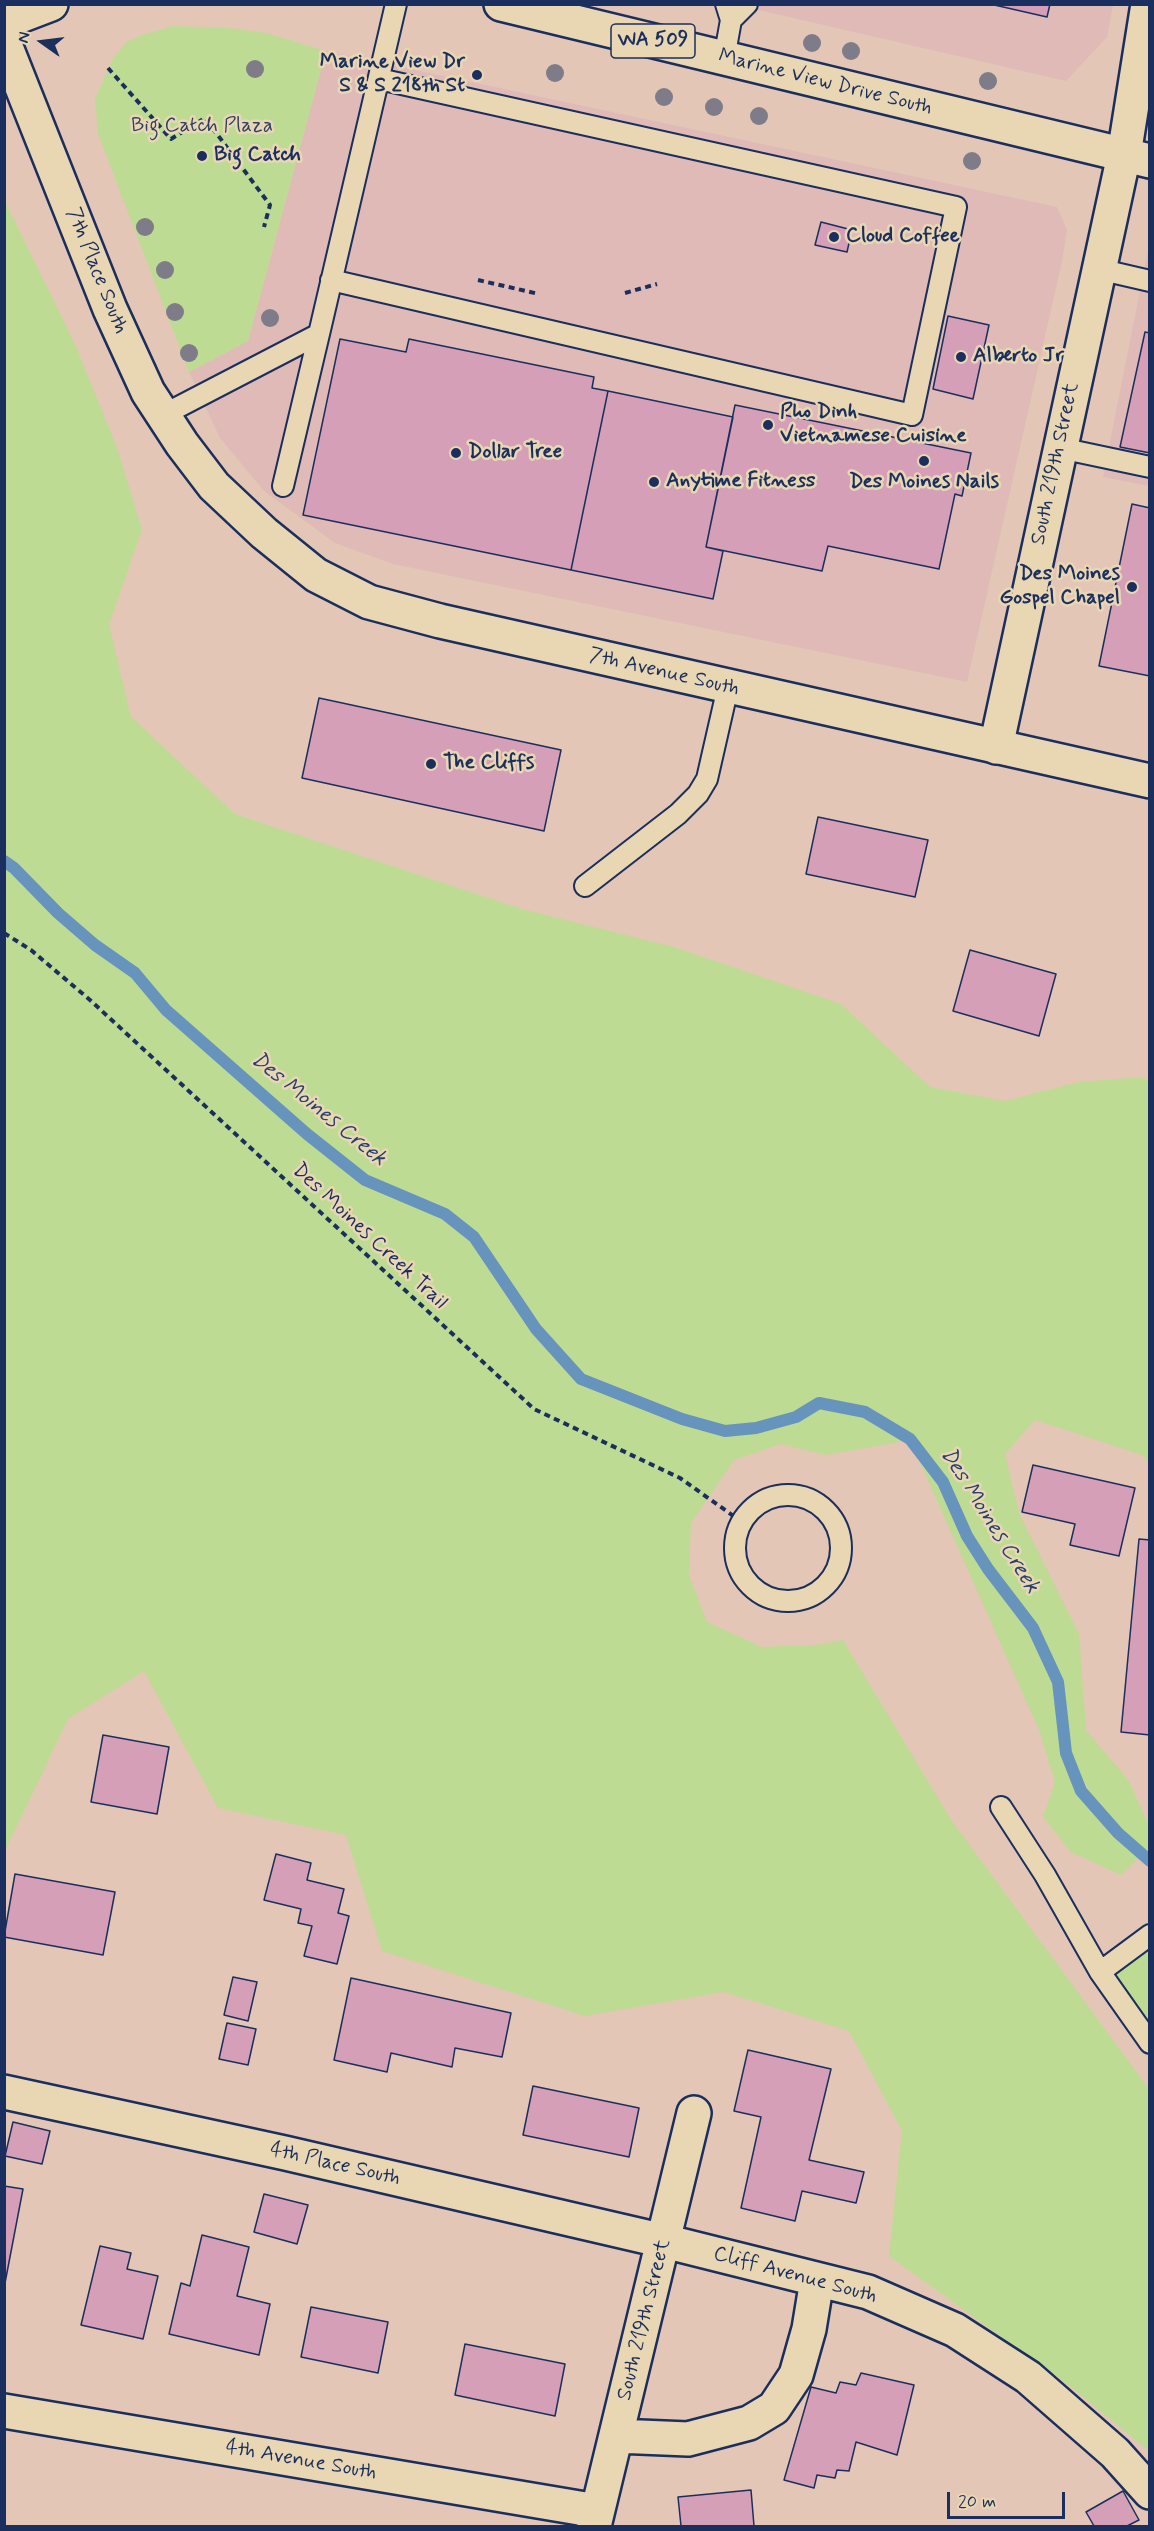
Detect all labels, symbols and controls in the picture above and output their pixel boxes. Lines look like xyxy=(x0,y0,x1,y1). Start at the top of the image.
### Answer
north arrow xyxy=(12,12,72,72)
road number: WA 509 xyxy=(611,24,695,58)
text: N xyxy=(13,30,36,45)
street label: Marine View Drive South xyxy=(715,44,935,122)
place label: Marine View Dr S & S 218th St xyxy=(320,50,465,100)
marker: Marine View Dr S & S 218th St xyxy=(470,68,484,82)
park label: Big Catch Plaza xyxy=(131,114,273,140)
place label: Big Catch xyxy=(214,143,301,169)
marker: Big Catch xyxy=(195,149,209,163)
street label: 7th Place South xyxy=(59,204,133,338)
place label: Cloud Coffee xyxy=(846,224,960,250)
marker: Cloud Coffee xyxy=(827,230,841,244)
place label: Alberto Jr xyxy=(973,344,1064,370)
marker: Alberto Jr xyxy=(954,350,968,364)
street label: South 219th Street xyxy=(1027,381,1085,547)
place label: Pho Dinh Vietnamese Cuisine xyxy=(780,400,967,450)
marker: Pho Dinh Vietnamese Cuisine xyxy=(761,418,775,432)
place label: Dollar Tree xyxy=(468,440,562,466)
marker: Dollar Tree xyxy=(449,446,463,460)
marker: Des Moines Nails xyxy=(917,454,931,468)
place label: Anytime Fitness xyxy=(666,469,815,495)
place label: Des Moines Nails xyxy=(849,470,999,496)
marker: Anytime Fitness xyxy=(647,475,661,489)
place label: Des Moines Gospel Chapel xyxy=(999,562,1120,612)
marker: Des Moines Gospel Chapel xyxy=(1125,580,1139,594)
street label: 7th Avenue South xyxy=(587,643,741,703)
place label: The Cliffs xyxy=(443,751,534,777)
marker: The Cliffs xyxy=(424,757,438,771)
water label: Des Moines Creek xyxy=(245,1047,391,1173)
street label: Des Moines Creek Trail xyxy=(286,1159,452,1315)
water label: Des Moines Creek xyxy=(934,1443,1044,1599)
street label: 4th Place South xyxy=(267,2138,403,2192)
street label: South 219th Street xyxy=(613,2237,677,2403)
street label: Cliff Avenue South xyxy=(710,2242,880,2310)
street label: 4th Avenue South xyxy=(224,2435,378,2487)
scale bar xyxy=(950,2480,1068,2518)
text: 20 m xyxy=(958,2490,996,2514)

